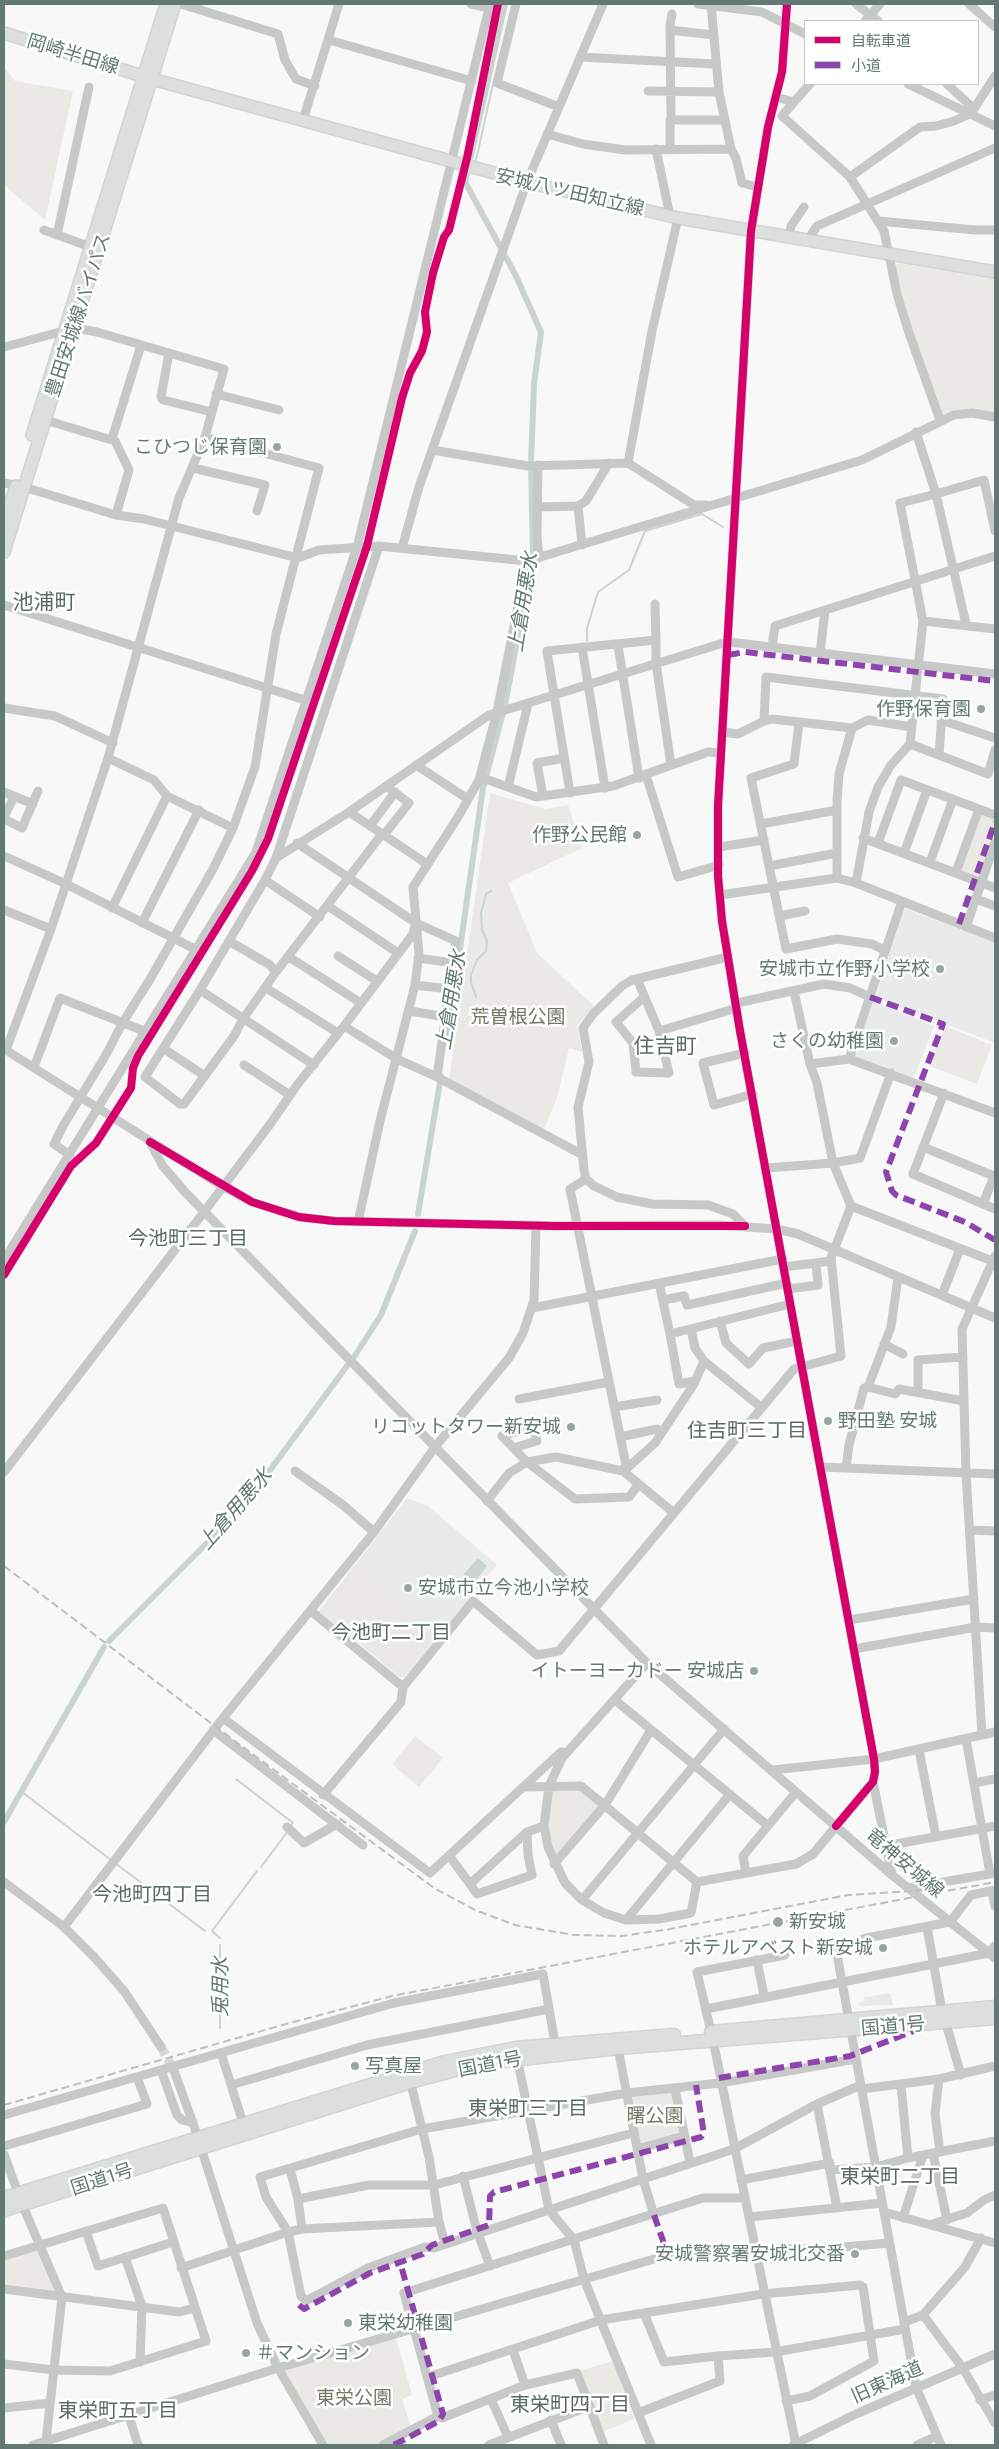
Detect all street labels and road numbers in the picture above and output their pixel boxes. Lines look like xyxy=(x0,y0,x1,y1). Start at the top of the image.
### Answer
street label: 岡崎半田線 xyxy=(24,29,122,79)
street label: 安城八ツ田知立線 xyxy=(493,164,647,220)
street label: 豊田安城線バイパス xyxy=(41,230,115,400)
street label: 竜神安城線 xyxy=(861,1824,949,1902)
street label: 国道1号 xyxy=(860,2012,926,2040)
street label: 国道1号 xyxy=(456,2047,524,2081)
street label: 国道1号 xyxy=(68,2158,136,2200)
street label: 旧東海道 xyxy=(848,2356,926,2408)

